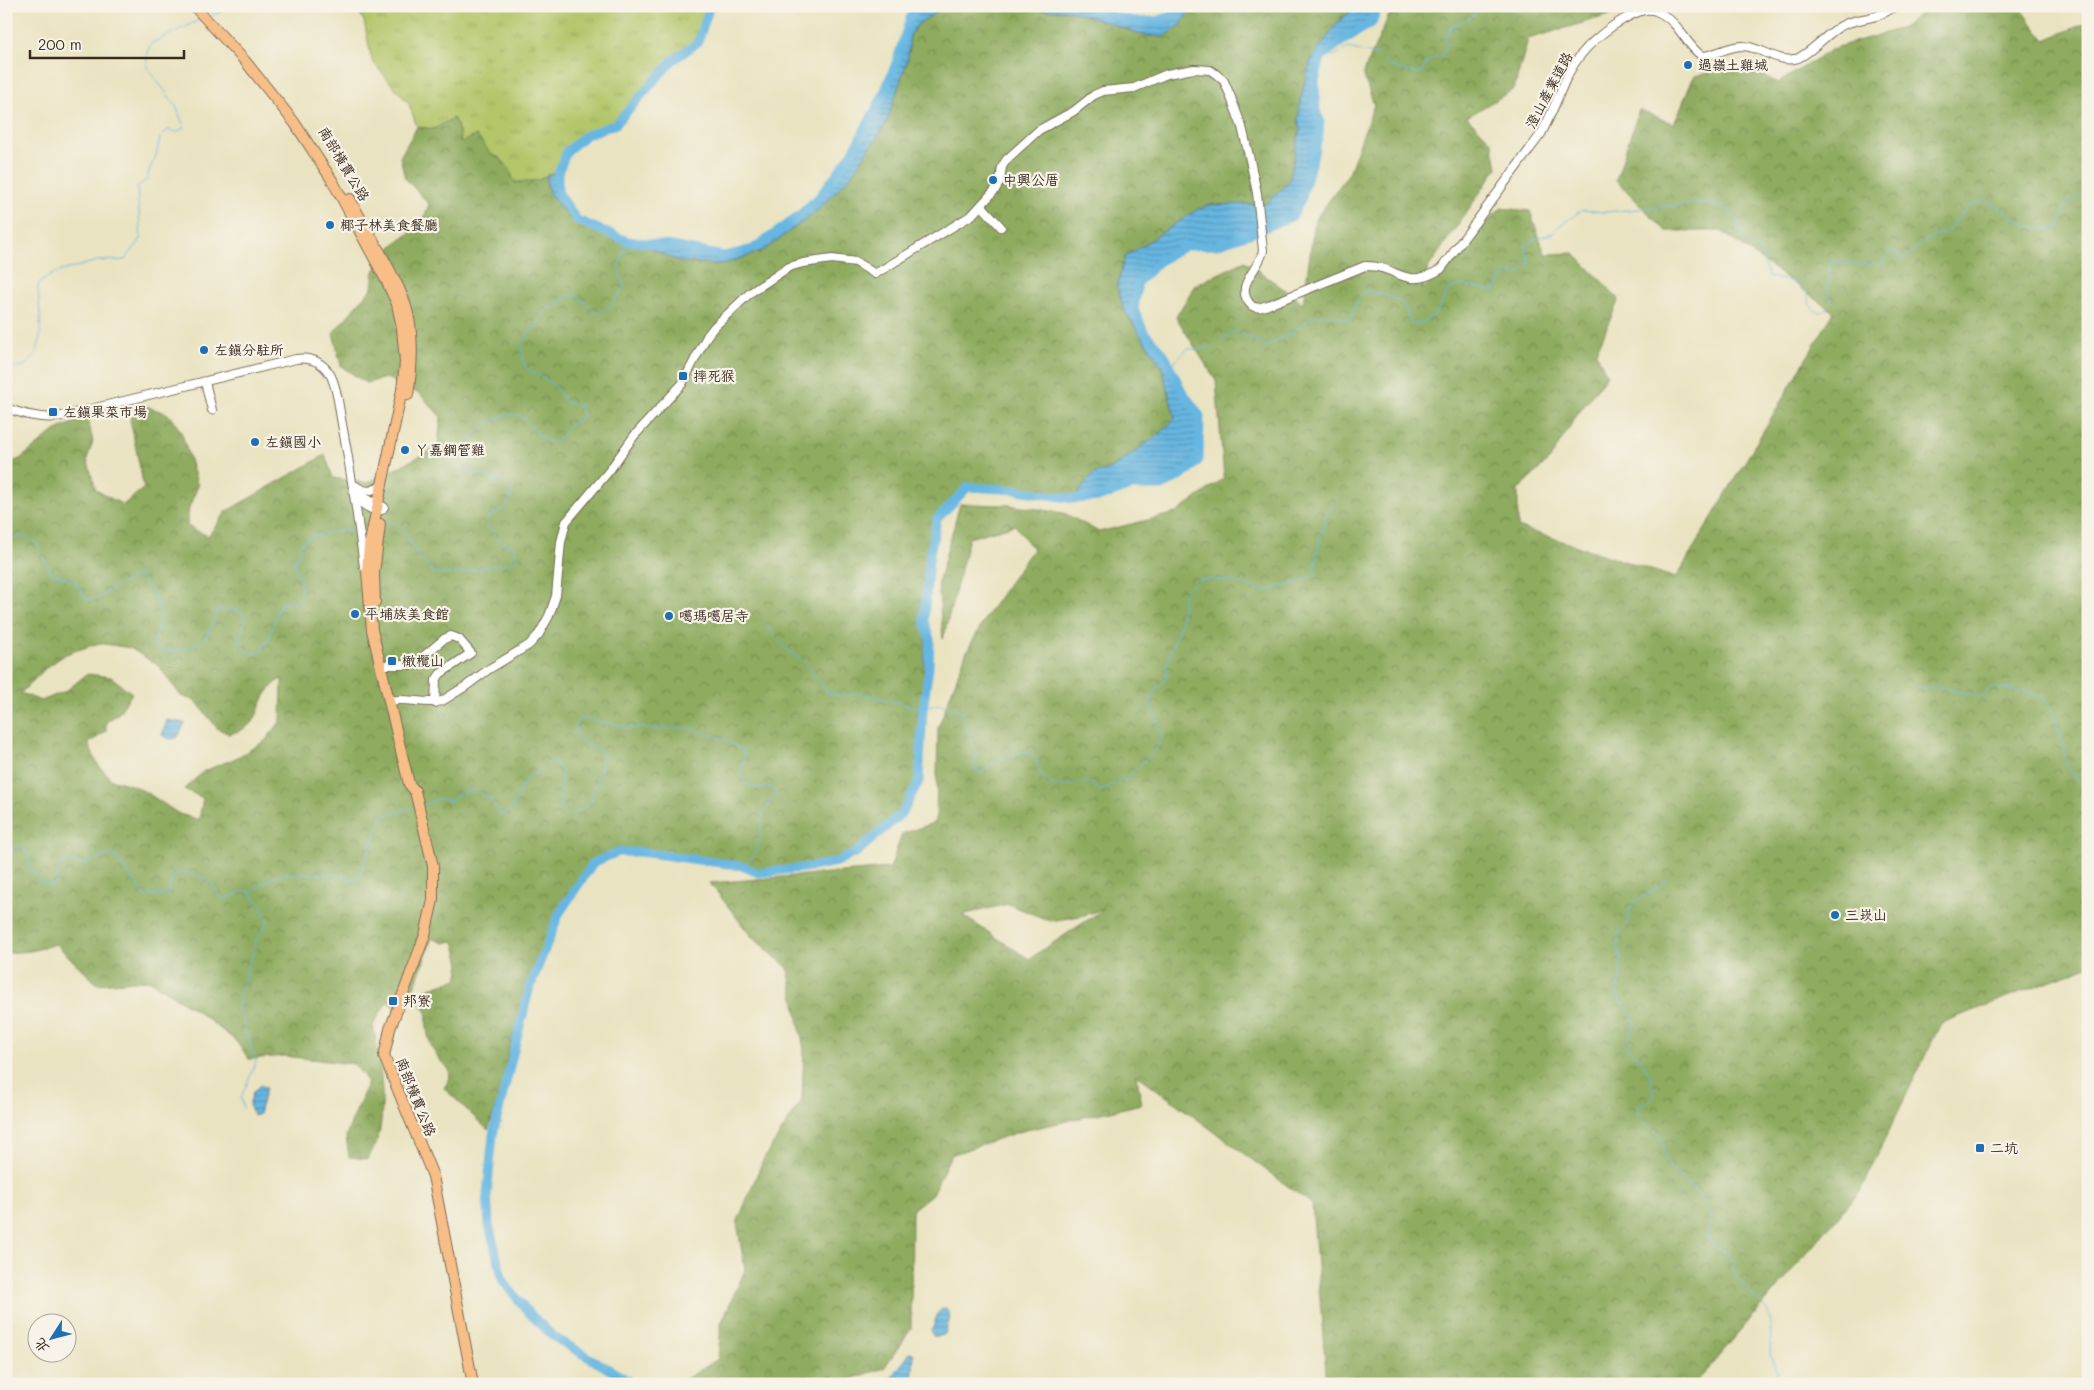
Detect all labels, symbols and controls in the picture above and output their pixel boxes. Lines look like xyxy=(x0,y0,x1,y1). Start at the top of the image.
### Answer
scale bar xyxy=(30,28,184,60)
text: 200 m xyxy=(38,34,82,54)
street label: 澄山產業道路 xyxy=(1520,48,1577,131)
place label: 過嶺土雞城 xyxy=(1698,55,1768,74)
marker: 過嶺土雞城 xyxy=(1682,59,1694,71)
street label: 南部橫貫公路 xyxy=(315,123,374,205)
place label: 中興公厝 xyxy=(1003,170,1059,189)
marker: 中興公厝 xyxy=(987,174,999,186)
place label: 椰子林美食餐廳 xyxy=(340,215,438,234)
marker: 椰子林美食餐廳 xyxy=(324,219,336,231)
place label: 左鎮分駐所 xyxy=(214,340,284,359)
marker: 左鎮分駐所 xyxy=(198,344,210,356)
place label: 摔死猴 xyxy=(693,366,735,385)
marker: 摔死猴 xyxy=(677,370,689,382)
place label: 左鎮果菜市場 xyxy=(63,402,147,421)
marker: 左鎮果菜市場 xyxy=(47,406,59,418)
place label: 左鎮國小 xyxy=(265,432,321,451)
marker: 左鎮國小 xyxy=(249,436,261,448)
place label: ㄚ嘉鋼管雞 xyxy=(415,440,485,459)
marker: ㄚ嘉鋼管雞 xyxy=(399,444,411,456)
place label: 平埔族美食館 xyxy=(365,604,449,623)
place label: 噶瑪噶居寺 xyxy=(679,606,749,625)
marker: 平埔族美食館 xyxy=(349,608,361,620)
marker: 噶瑪噶居寺 xyxy=(663,610,675,622)
place label: 橄欖山 xyxy=(402,651,444,670)
marker: 橄欖山 xyxy=(386,655,398,667)
place label: 三崁山 xyxy=(1845,905,1887,924)
marker: 三崁山 xyxy=(1829,909,1841,921)
place label: 邦寮 xyxy=(403,991,431,1010)
marker: 邦寮 xyxy=(387,995,399,1007)
street label: 南部橫貫公路 xyxy=(392,1054,441,1139)
place label: 二坑 xyxy=(1990,1138,2018,1157)
marker: 二坑 xyxy=(1974,1142,1986,1154)
north arrow xyxy=(28,1312,78,1362)
text: 北 xyxy=(29,1335,53,1357)

